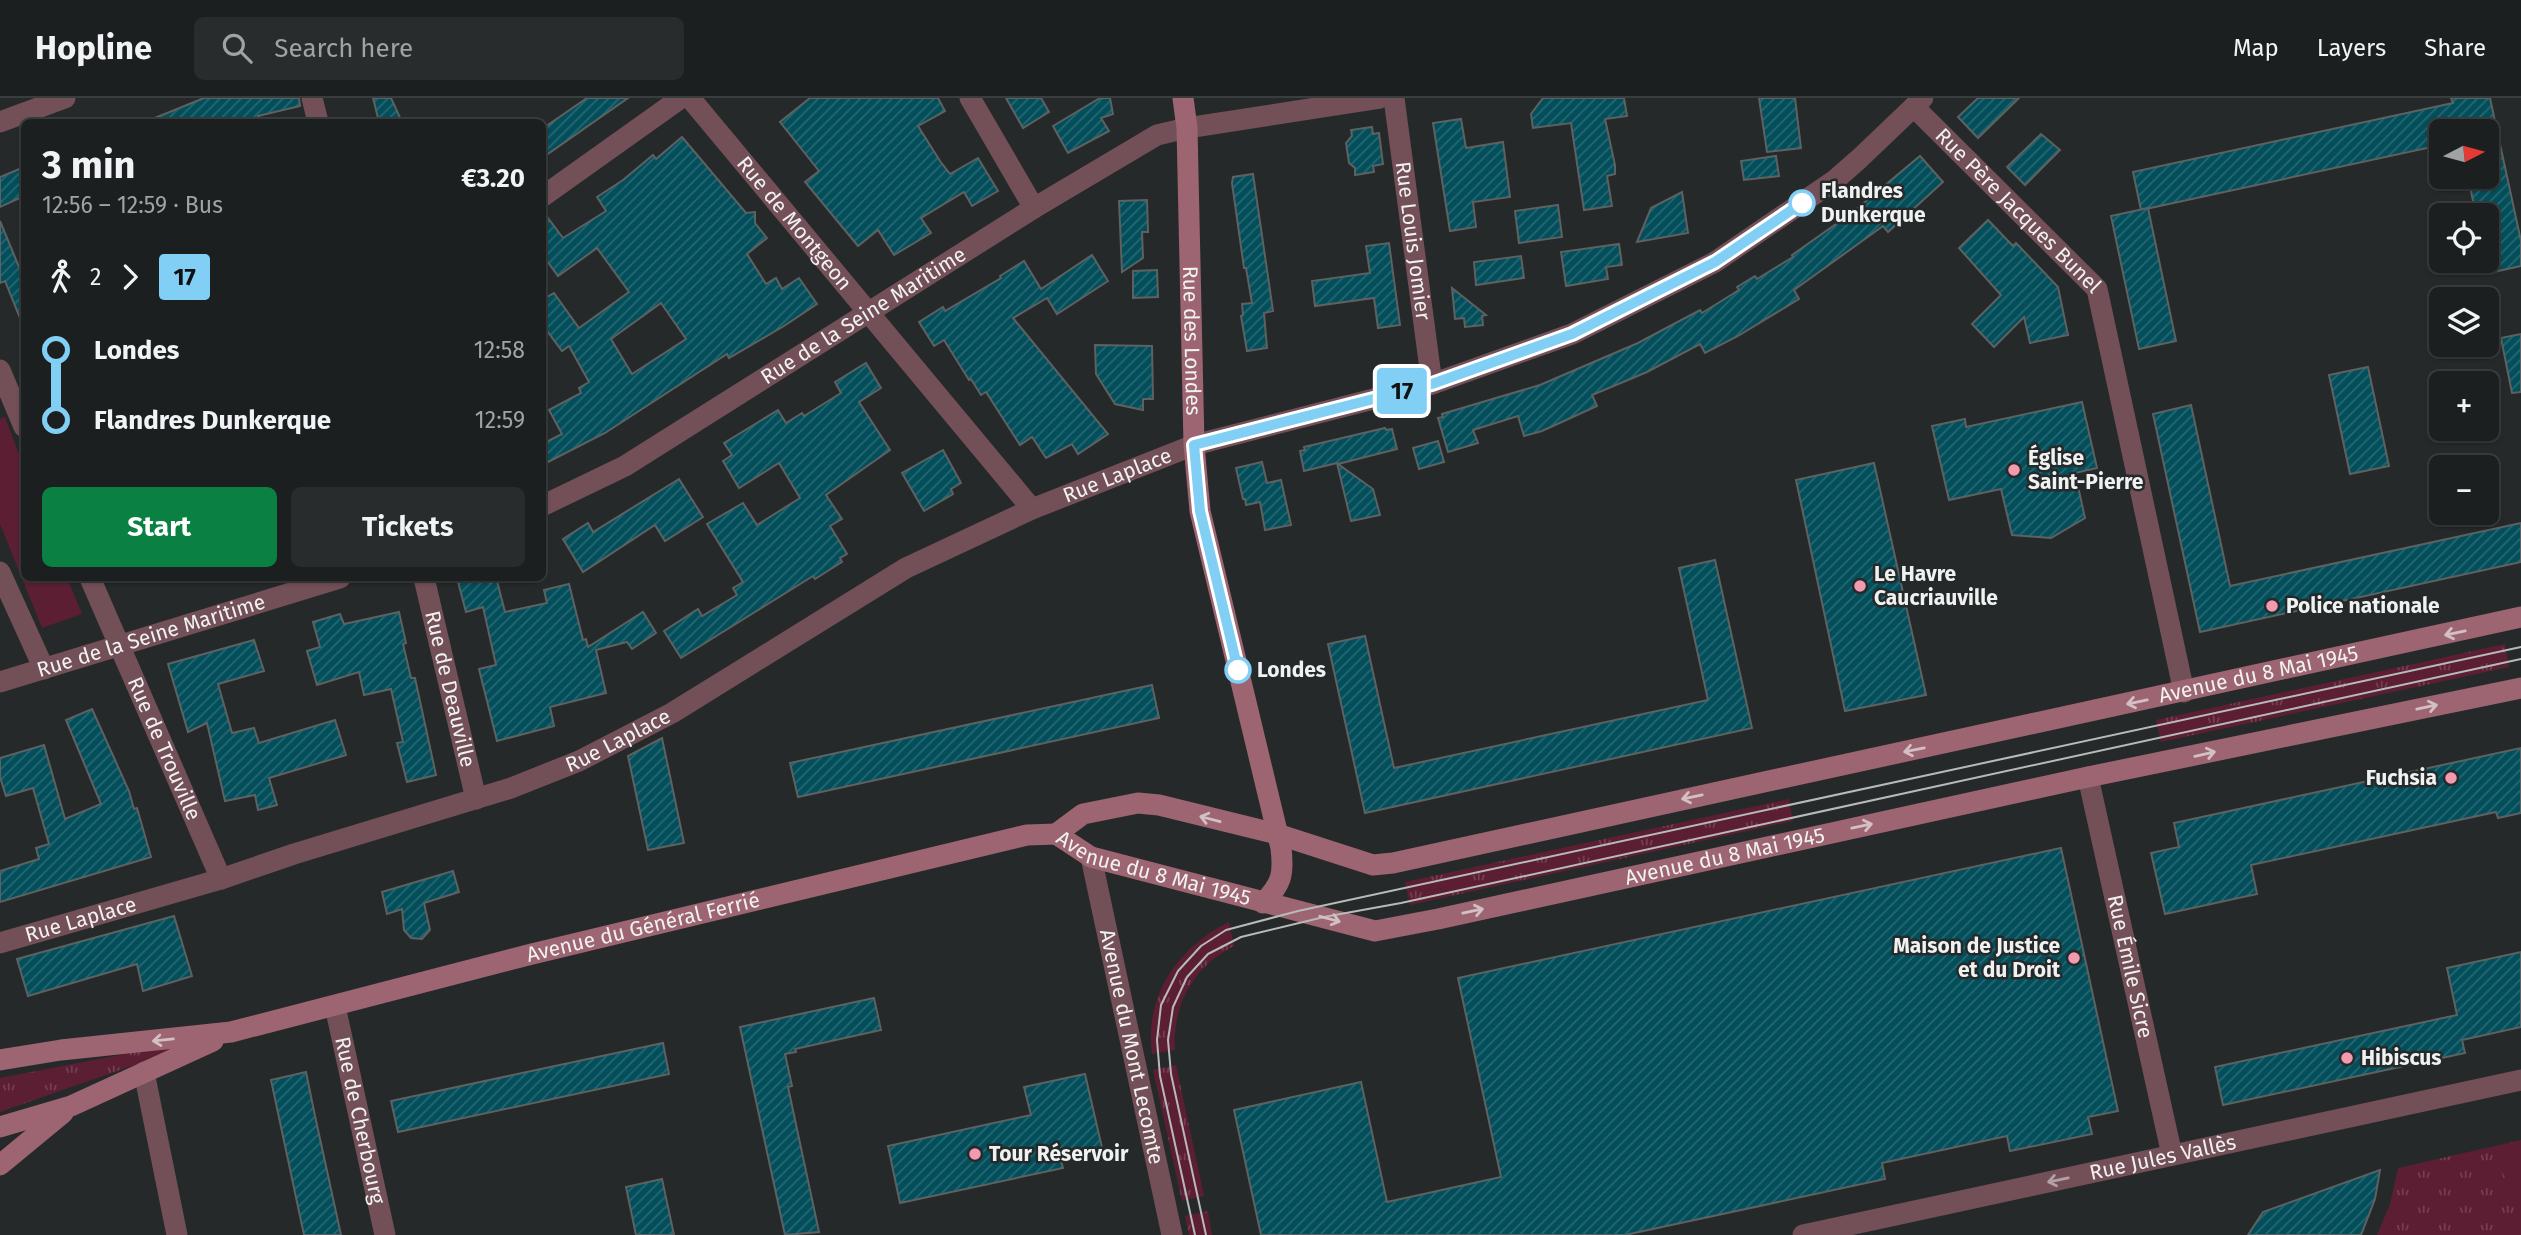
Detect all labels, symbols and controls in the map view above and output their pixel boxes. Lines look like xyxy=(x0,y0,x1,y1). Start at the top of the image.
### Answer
search box xyxy=(194,17,684,80)
text: Hopline xyxy=(35,28,152,68)
icon: search xyxy=(218,29,256,67)
text: Search here xyxy=(274,33,413,64)
text: Map xyxy=(2233,34,2279,62)
text: Layers xyxy=(2317,34,2386,62)
text: Share xyxy=(2424,34,2486,62)
north arrow xyxy=(2429,119,2499,189)
map controls xyxy=(2429,119,2499,525)
street label: Rue Père Jacques Bunel xyxy=(1930,123,2107,299)
text: 3 min xyxy=(42,142,136,188)
street label: Rue de Montgeon xyxy=(731,151,857,296)
street label: Rue Louis Jomier xyxy=(1390,160,1436,322)
text: €3.20 xyxy=(461,163,525,194)
place label: Flandres Dunkerque xyxy=(1821,178,1926,228)
marker: Flandres Dunkerque xyxy=(1789,190,1815,216)
text: 12:56 – 12:59 · Bus xyxy=(42,191,223,219)
button: locate xyxy=(2429,203,2499,273)
street label: Rue de la Seine Maritime xyxy=(756,241,971,390)
icon: walk xyxy=(42,258,80,296)
icon: forward xyxy=(111,258,149,296)
text: 2 xyxy=(90,263,101,291)
text: 17 xyxy=(173,263,196,291)
street label: Rue des Londes xyxy=(1177,266,1206,416)
button: layers xyxy=(2429,287,2499,357)
text: Londes xyxy=(94,335,179,366)
text: 12:58 xyxy=(474,336,525,364)
line badge: 17 xyxy=(1370,368,1434,414)
button: + xyxy=(2429,371,2499,441)
text: 17 xyxy=(1391,377,1413,405)
text: Flandres Dunkerque xyxy=(94,405,331,436)
text: 12:59 xyxy=(475,406,525,434)
street label: Rue Laplace xyxy=(1059,442,1175,508)
place label: Église Saint-Pierre xyxy=(2028,444,2144,495)
button: − xyxy=(2429,455,2499,525)
marker: Église Saint-Pierre xyxy=(2006,462,2022,478)
button: Start xyxy=(42,487,277,567)
button: Tickets xyxy=(291,487,525,567)
place label: Le Havre Caucriauville xyxy=(1874,561,1998,611)
marker: Le Havre Caucriauville xyxy=(1852,578,1868,594)
street label: Rue de la Seine Maritime xyxy=(34,589,269,683)
place label: Police nationale xyxy=(2286,593,2440,619)
marker: Police nationale xyxy=(2264,598,2280,614)
street label: Rue de Deauville xyxy=(419,608,481,770)
one-way arrow xyxy=(2444,626,2467,640)
street label: Avenue du 8 Mai 1945 xyxy=(2156,640,2361,709)
marker: Londes xyxy=(1225,657,1251,683)
place label: Londes xyxy=(1257,657,1326,683)
street label: Rue de Trouville xyxy=(122,673,207,824)
one-way arrow xyxy=(2126,696,2149,710)
one-way arrow xyxy=(2415,700,2438,714)
street label: Rue Laplace xyxy=(562,703,675,778)
one-way arrow xyxy=(1903,743,1926,757)
one-way arrow xyxy=(2193,747,2216,760)
place label: Fuchsia xyxy=(2366,765,2437,791)
marker: Fuchsia xyxy=(2443,770,2459,786)
one-way arrow xyxy=(1681,791,1704,804)
one-way arrow xyxy=(1199,812,1222,825)
one-way arrow xyxy=(1850,819,1873,833)
street label: Avenue du 8 Mai 1945 xyxy=(1623,822,1827,891)
street label: Avenue du 8 Mai 1945 xyxy=(1052,825,1254,911)
street label: Avenue du Général Ferrié xyxy=(524,887,762,968)
street label: Rue Laplace xyxy=(22,891,139,948)
street label: Rue Émile Sicre xyxy=(2102,892,2159,1041)
one-way arrow xyxy=(1461,904,1484,918)
one-way arrow xyxy=(1318,913,1340,926)
street label: Avenue du Mont Lecomte xyxy=(1094,927,1169,1167)
place label: Maison de Justice et du Droit xyxy=(1893,933,2061,983)
marker: Maison de Justice et du Droit xyxy=(2066,950,2082,966)
one-way arrow xyxy=(152,1033,175,1046)
street label: Rue de Cherbourg xyxy=(329,1034,391,1207)
place label: Hibiscus xyxy=(2361,1045,2442,1071)
marker: Hibiscus xyxy=(2339,1050,2355,1066)
street label: Rue Jules Vallès xyxy=(2087,1129,2239,1186)
place label: Tour Réservoir xyxy=(989,1141,1129,1167)
marker: Tour Réservoir xyxy=(967,1146,983,1162)
one-way arrow xyxy=(2047,1175,2069,1188)

